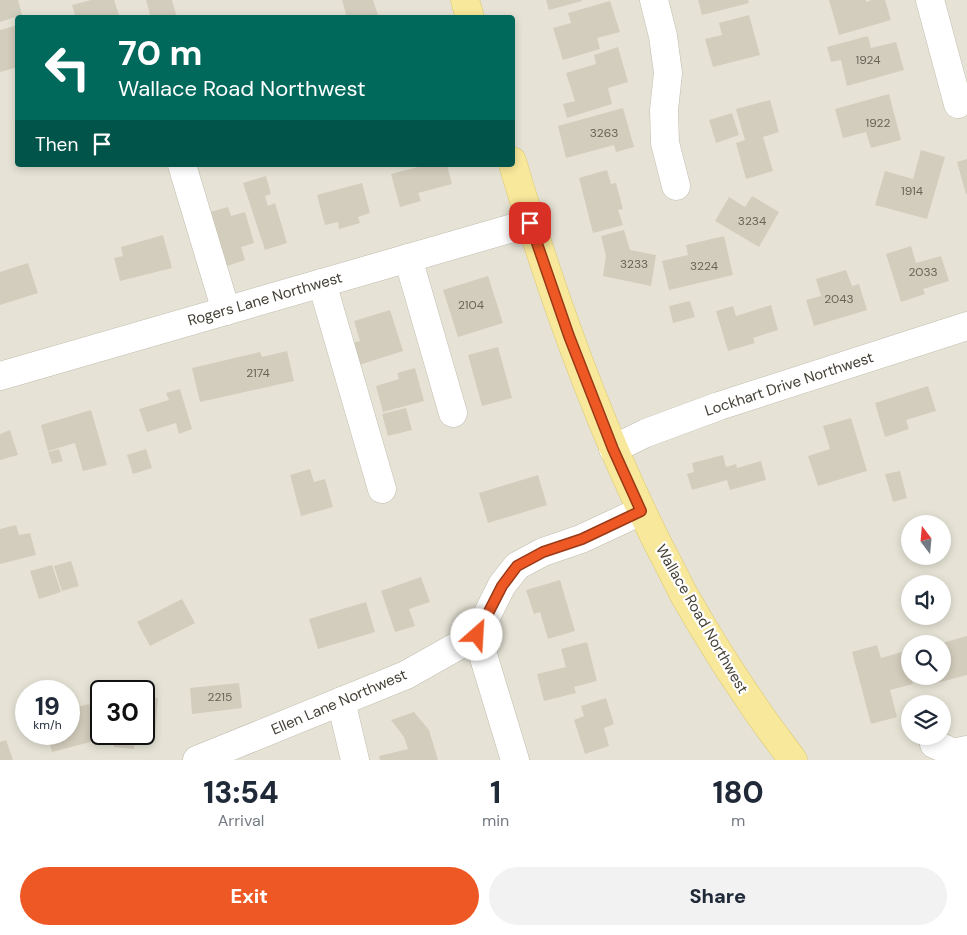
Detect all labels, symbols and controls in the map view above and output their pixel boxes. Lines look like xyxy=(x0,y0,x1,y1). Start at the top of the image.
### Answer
text: 70 m xyxy=(118,30,202,76)
icon: left xyxy=(35,35,100,100)
house number: 1924 xyxy=(855,52,881,68)
text: Wallace Road Northwest xyxy=(118,74,366,103)
house number: 1922 xyxy=(866,115,891,131)
house number: 3263 xyxy=(590,125,618,141)
icon: arrive xyxy=(88,130,116,158)
text: Then xyxy=(35,132,78,157)
house number: 1914 xyxy=(901,183,923,199)
pin xyxy=(509,202,551,244)
icon: arrive xyxy=(516,209,544,237)
house number: 3234 xyxy=(738,213,766,229)
house number: 3233 xyxy=(620,256,648,272)
house number: 3224 xyxy=(690,258,718,274)
house number: 2033 xyxy=(908,264,938,280)
street label: Rogers Lane Northwest xyxy=(185,267,345,331)
house number: 2043 xyxy=(824,291,854,307)
house number: 2104 xyxy=(458,297,484,313)
street label: Lockhart Drive Northwest xyxy=(702,347,876,421)
house number: 2174 xyxy=(246,365,270,381)
north arrow xyxy=(901,515,951,565)
map controls xyxy=(901,515,951,745)
street label: Wallace Road Northwest xyxy=(651,541,753,697)
button: sound xyxy=(901,575,951,625)
position arrow xyxy=(450,608,502,660)
button: search xyxy=(901,635,951,685)
street label: Ellen Lane Northwest xyxy=(268,664,410,740)
speed limit sign: 30 xyxy=(90,680,155,745)
house number: 2215 xyxy=(208,689,232,705)
text: 19 xyxy=(35,690,60,723)
button: layers xyxy=(901,695,951,745)
text: km/h xyxy=(33,717,62,733)
text: 13:54 xyxy=(203,773,279,812)
text: 1 xyxy=(490,773,501,812)
text: 180 xyxy=(712,773,764,812)
text: Arrival xyxy=(218,810,264,831)
text: min xyxy=(482,810,509,831)
text: m xyxy=(731,810,745,831)
button: Exit xyxy=(20,867,479,925)
button: Share xyxy=(489,867,947,925)

